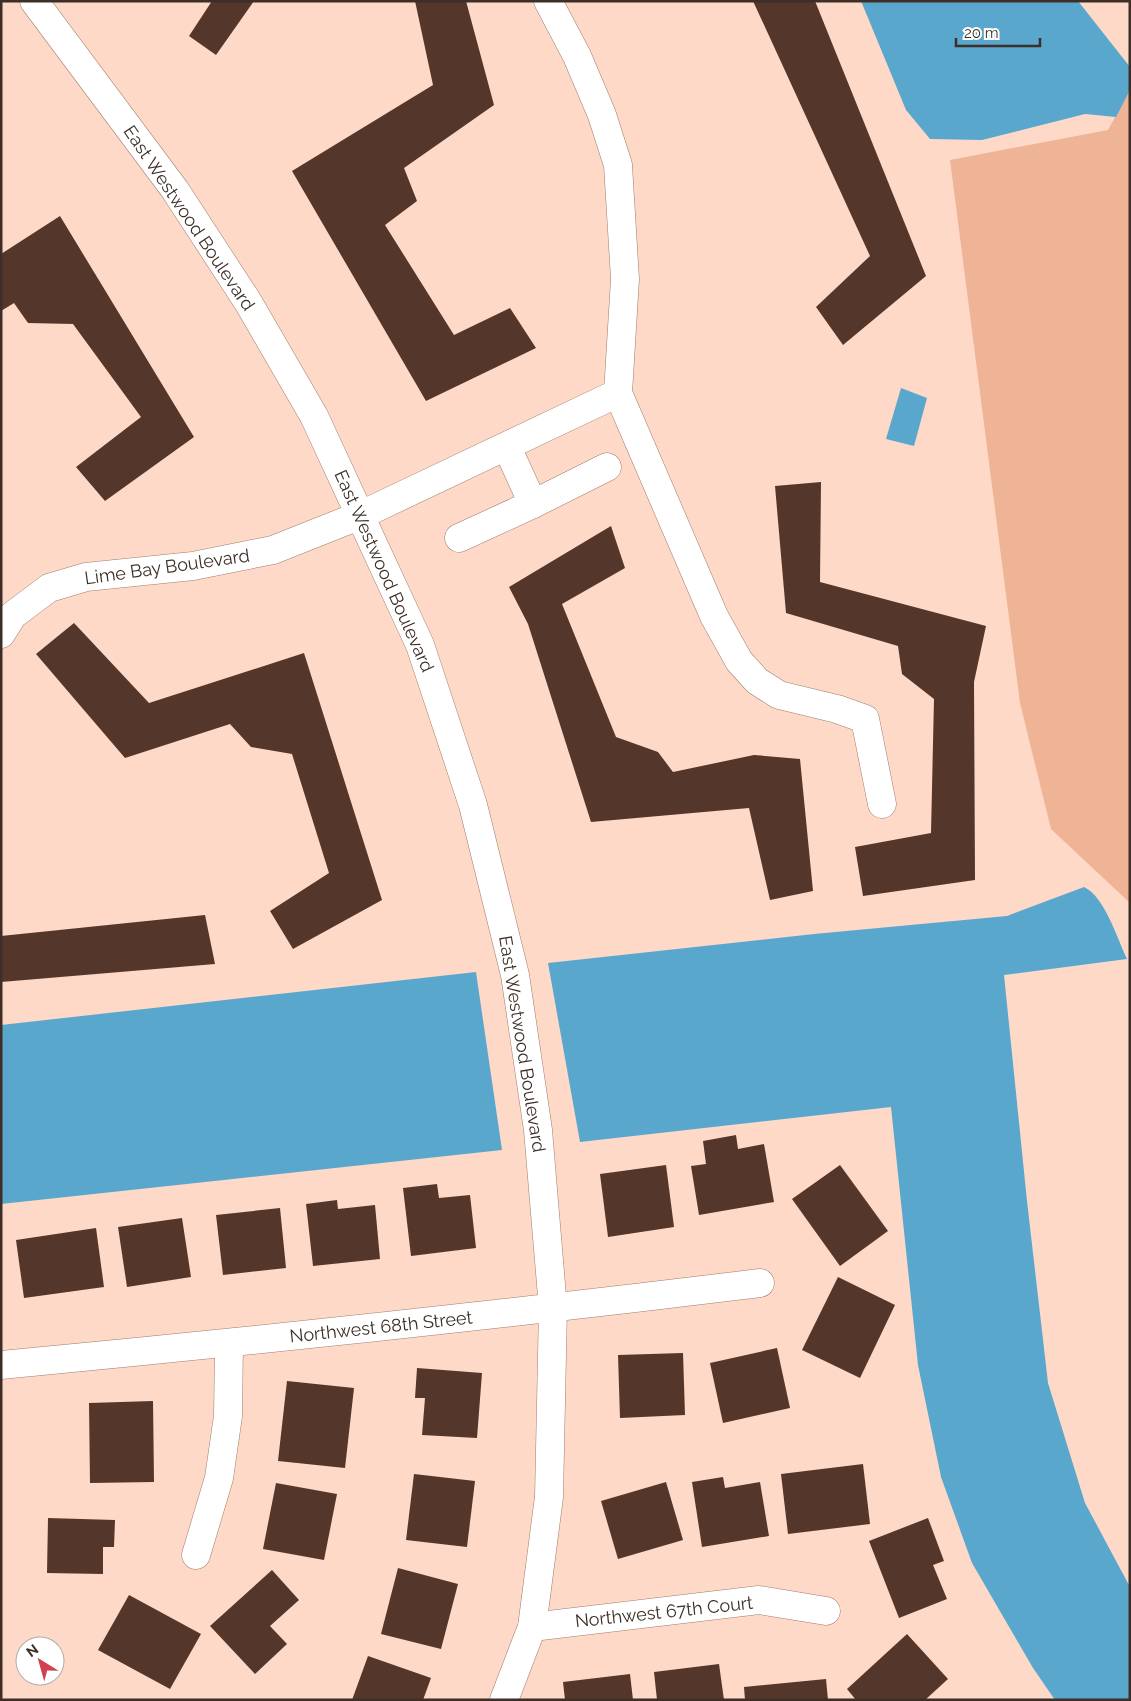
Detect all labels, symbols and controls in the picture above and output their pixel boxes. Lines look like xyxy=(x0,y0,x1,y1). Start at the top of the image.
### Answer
scale bar xyxy=(956,15,1040,47)
text: 20 m xyxy=(964,24,999,42)
street label: East Westwood Boulevard xyxy=(120,121,259,314)
street label: East Westwood Boulevard xyxy=(330,467,439,675)
street label: Lime Bay Boulevard xyxy=(83,545,251,588)
street label: East Westwood Boulevard xyxy=(495,934,550,1154)
street label: Northwest 68th Street xyxy=(288,1306,473,1347)
street label: Northwest 67th Court xyxy=(574,1592,754,1631)
north arrow xyxy=(15,1636,65,1686)
text: N xyxy=(23,1641,41,1660)

